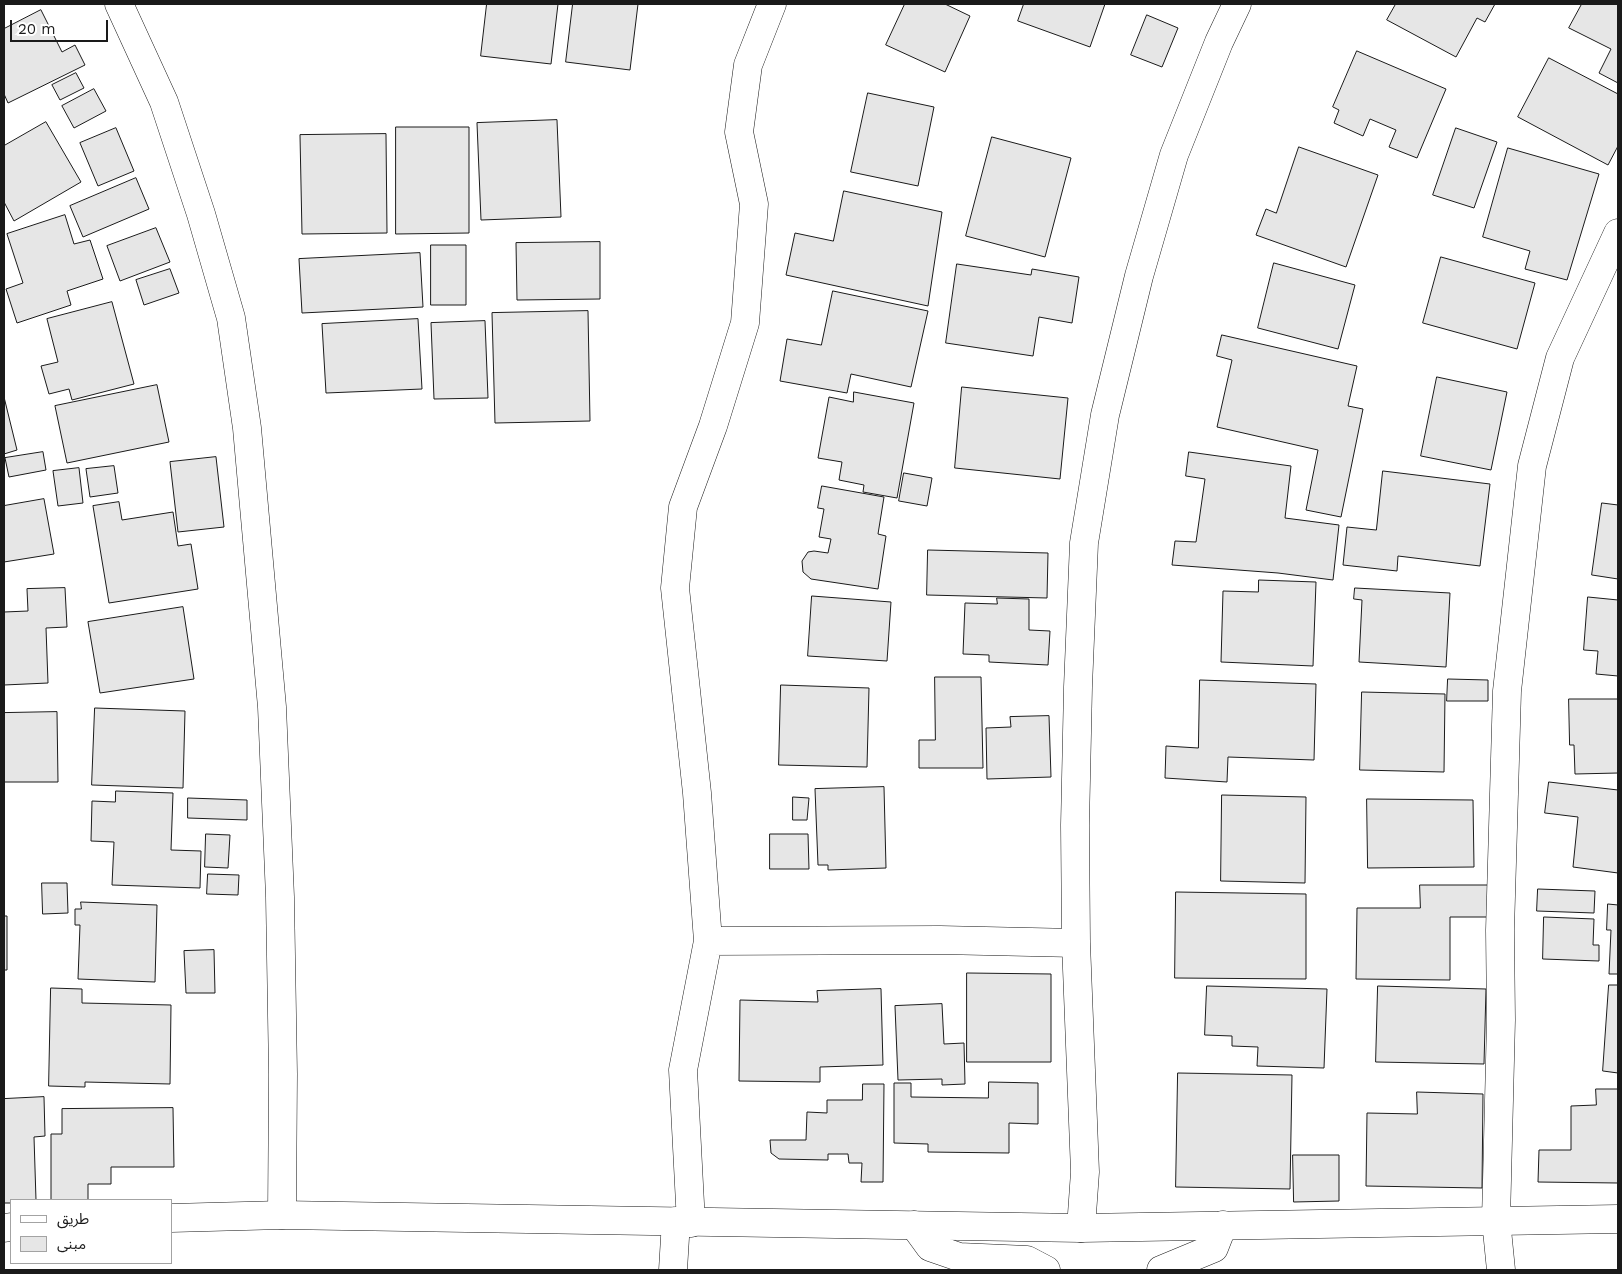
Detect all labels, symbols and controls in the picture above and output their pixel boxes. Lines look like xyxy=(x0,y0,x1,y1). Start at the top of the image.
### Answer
scale bar xyxy=(12,10,110,42)
text: 20 m xyxy=(18,20,56,38)
legend xyxy=(10,1199,172,1264)
text: طريق xyxy=(57,1210,89,1228)
text: مبنى xyxy=(57,1235,86,1253)

